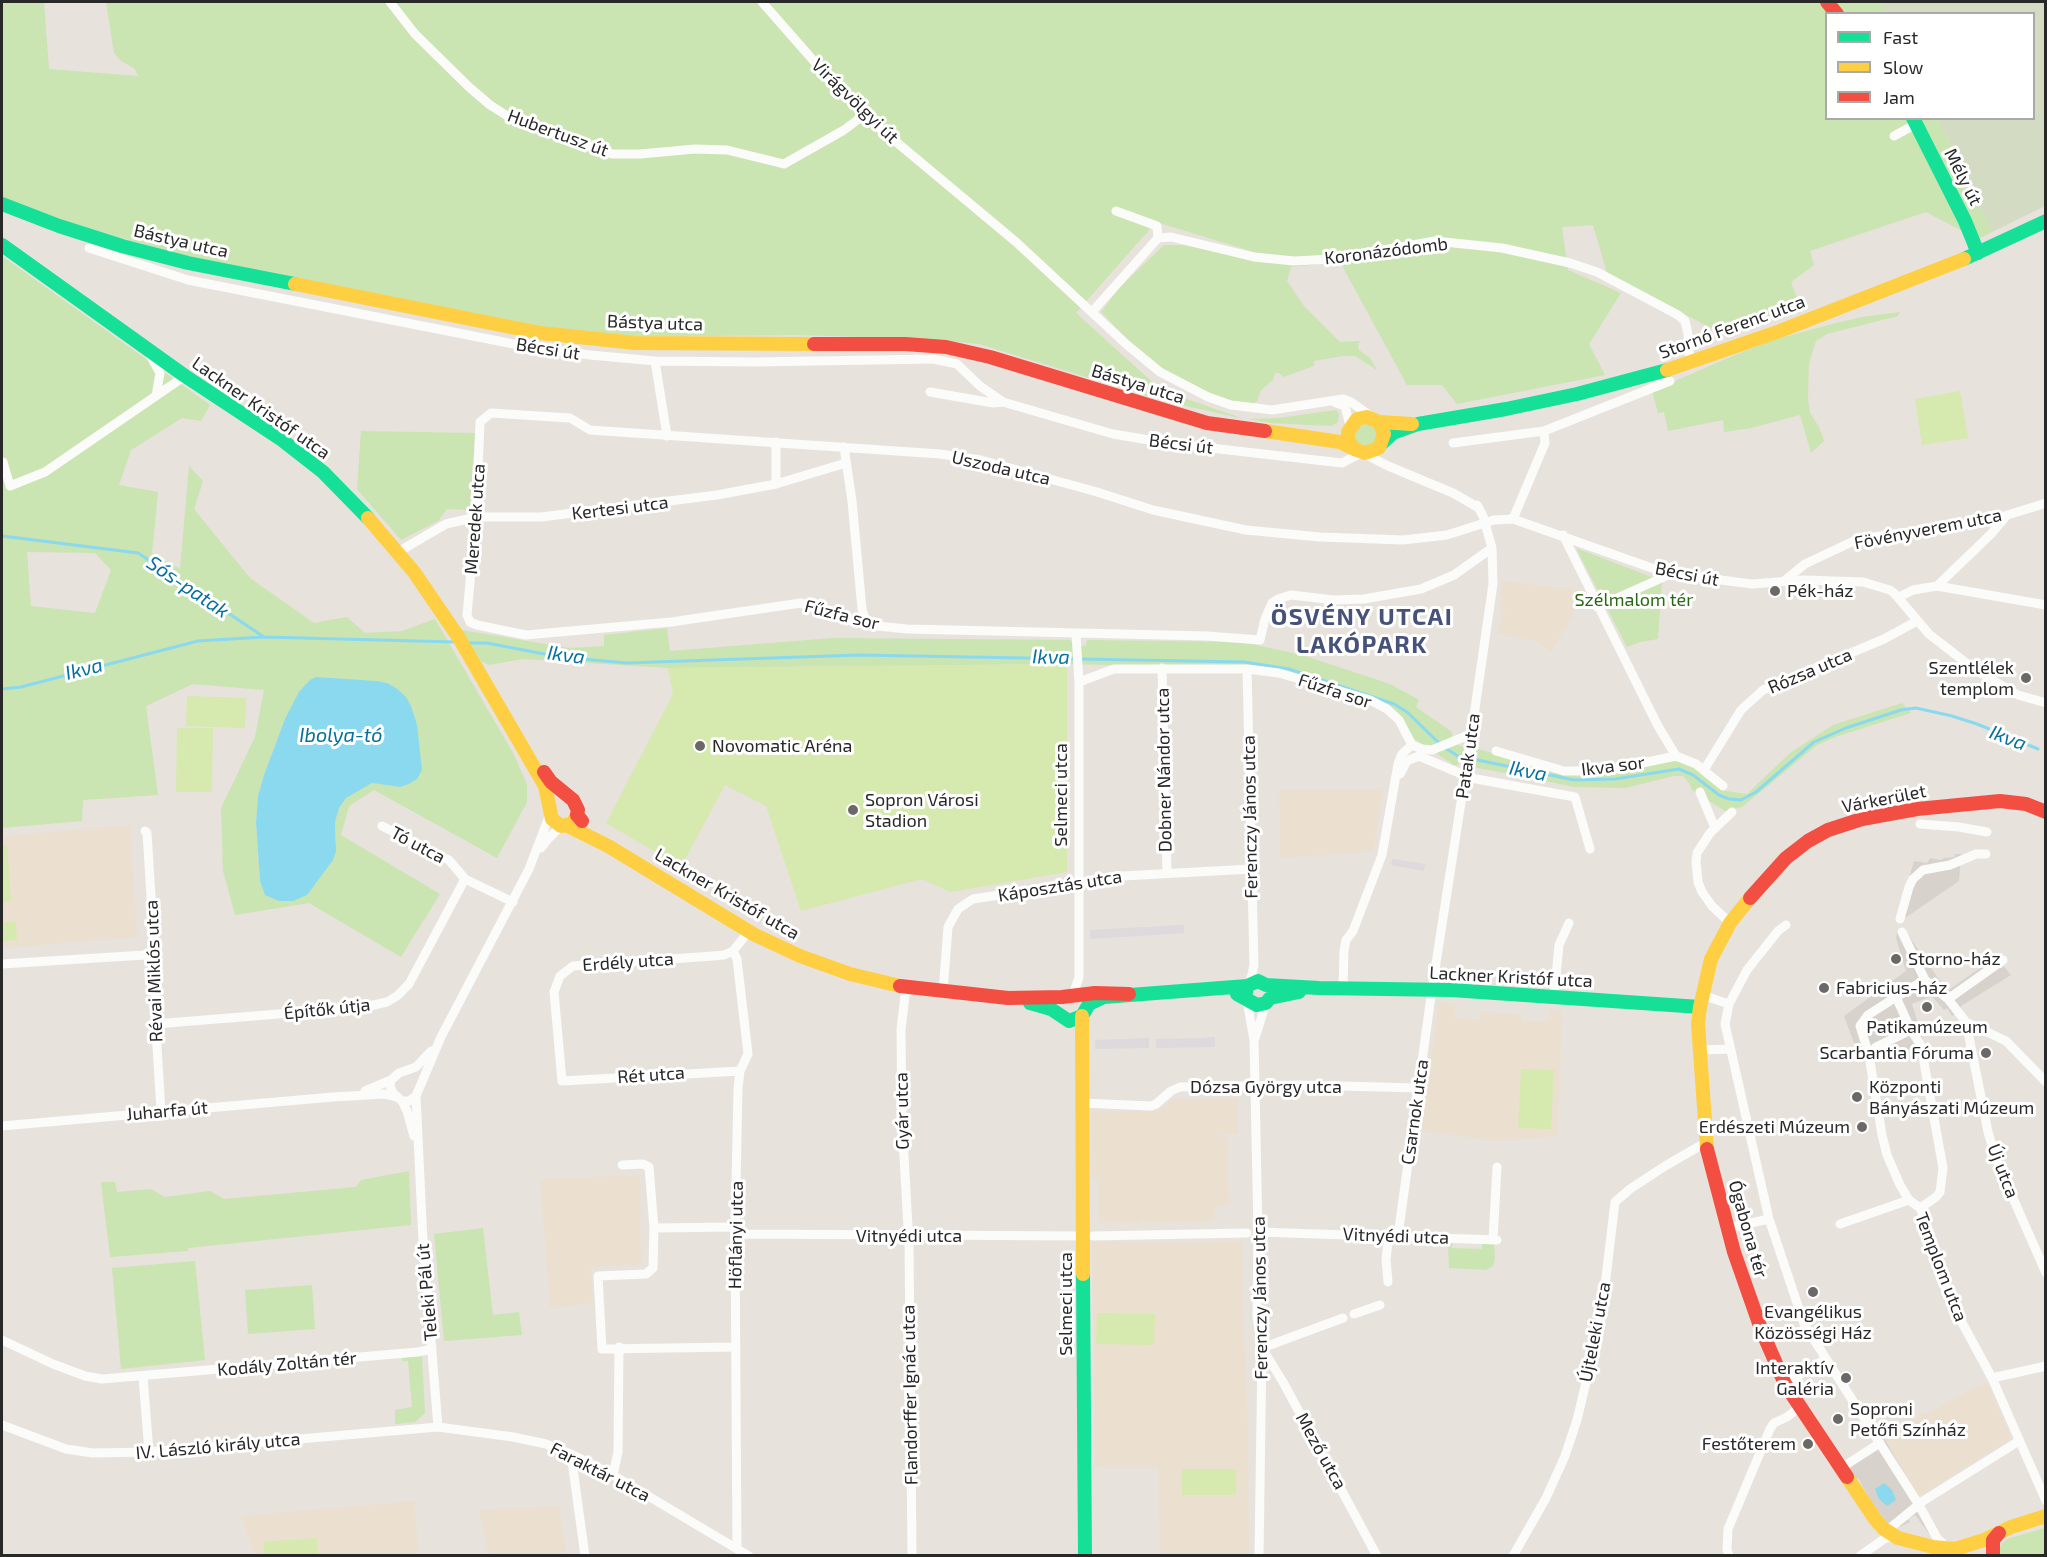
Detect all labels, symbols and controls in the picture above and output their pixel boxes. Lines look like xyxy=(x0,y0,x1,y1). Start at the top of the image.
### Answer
legend xyxy=(1825,12,2035,120)
text: Fast xyxy=(1883,26,1918,48)
street label: Virágvölgyi út xyxy=(807,54,903,148)
text: Slow xyxy=(1883,56,1923,78)
text: Jam xyxy=(1883,86,1915,108)
street label: Hubertusz út xyxy=(505,105,611,161)
street label: Mély út xyxy=(1940,145,1986,209)
street label: Bástya utca xyxy=(132,220,230,262)
street label: Koronázódomb xyxy=(1323,233,1449,269)
street label: Stornó Ferenc utca xyxy=(1656,291,1808,363)
street label: Bástya utca xyxy=(607,311,703,335)
street label: Bécsi út xyxy=(515,333,581,365)
street label: Lackner Kristóf utca xyxy=(188,352,334,464)
street label: Bástya utca xyxy=(1089,360,1187,408)
street label: Bécsi út xyxy=(1148,429,1214,459)
street label: Uszoda utca xyxy=(950,446,1052,490)
street label: Meredek utca xyxy=(460,463,490,575)
street label: Kertesi utca xyxy=(570,491,670,525)
street label: Fövényverem utca xyxy=(1852,504,2004,554)
water label: Sós-patak xyxy=(142,551,234,623)
street label: Bécsi út xyxy=(1653,557,1721,591)
place label: Pék-ház xyxy=(1787,580,1854,602)
marker: Pék-ház xyxy=(1768,584,1782,598)
park label: Szélmalom tér xyxy=(1574,589,1694,611)
street label: Fűzfa sor xyxy=(802,595,882,635)
district label: ÖSVÉNY UTCAI LAKÓPARK xyxy=(1271,603,1453,659)
water label: Ikva xyxy=(546,640,586,670)
street label: Rózsa utca xyxy=(1765,644,1855,698)
water label: Ikva xyxy=(1032,645,1070,669)
water label: Ikva xyxy=(63,653,105,685)
place label: Szentlélek templom xyxy=(1929,657,2014,700)
street label: Fűzfa sor xyxy=(1295,669,1375,713)
marker: Szentlélek templom xyxy=(2019,671,2033,685)
street label: Dobner Nándor utca xyxy=(1152,688,1176,852)
street label: Patak utca xyxy=(1451,712,1485,800)
water label: Ikva xyxy=(1986,720,2030,756)
water label: Ibolya-tó xyxy=(299,723,383,747)
place label: Novomatic Aréna xyxy=(712,735,852,757)
street label: Ferenczy János utca xyxy=(1238,735,1262,899)
marker: Novomatic Aréna xyxy=(693,739,707,753)
street label: Selmeci utca xyxy=(1050,743,1072,847)
street label: Ikva sor xyxy=(1580,751,1646,781)
water label: Ikva xyxy=(1507,756,1549,786)
street label: Várkerület xyxy=(1840,780,1928,818)
place label: Sopron Városi Stadion xyxy=(865,789,979,832)
marker: Sopron Városi Stadion xyxy=(846,803,860,817)
street label: Tó utca xyxy=(387,822,449,868)
street label: Lackner Kristóf utca xyxy=(651,844,803,944)
street label: Káposztás utca xyxy=(996,866,1124,906)
street label: Révai Miklós utca xyxy=(141,899,167,1043)
street label: Erdély utca xyxy=(582,948,674,976)
place label: Storno-ház xyxy=(1908,948,2001,970)
marker: Storno-ház xyxy=(1889,952,1903,966)
street label: Lackner Kristóf utca xyxy=(1429,962,1593,992)
place label: Fabricius-ház xyxy=(1836,977,1947,999)
marker: Fabricius-ház xyxy=(1817,981,1831,995)
street label: Építők útja xyxy=(283,994,371,1024)
marker: Patikamúzeum xyxy=(1920,1000,1934,1014)
place label: Patikamúzeum xyxy=(1866,1016,1988,1038)
place label: Scarbantia Fóruma xyxy=(1819,1042,1974,1064)
marker: Scarbantia Fóruma xyxy=(1979,1046,1993,1060)
street label: Csarnok utca xyxy=(1397,1058,1433,1166)
street label: Rét utca xyxy=(617,1062,685,1088)
street label: Gyár utca xyxy=(891,1072,913,1150)
street label: Dózsa György utca xyxy=(1190,1076,1342,1098)
place label: Központi Bányászati Múzeum xyxy=(1869,1076,2034,1118)
marker: Központi Bányászati Múzeum xyxy=(1850,1090,1864,1104)
street label: Juharfa út xyxy=(125,1097,209,1125)
place label: Erdészeti Múzeum xyxy=(1699,1116,1850,1138)
marker: Erdészeti Múzeum xyxy=(1855,1120,1869,1134)
street label: Új utca xyxy=(1983,1141,2023,1201)
street label: Ógabona tér xyxy=(1724,1178,1772,1280)
street label: Höflányi utca xyxy=(724,1181,748,1289)
street label: Templom utca xyxy=(1910,1209,1972,1325)
street label: Ferenczy János utca xyxy=(1248,1216,1272,1380)
street label: Vitnyédi utca xyxy=(1342,1223,1450,1249)
street label: Vitnyédi utca xyxy=(856,1225,962,1247)
street label: Teleki Pál út xyxy=(412,1242,442,1342)
street label: Selmeci utca xyxy=(1055,1252,1077,1356)
street label: Újteleki utca xyxy=(1575,1280,1615,1384)
marker: Evangélikus Közösségi Ház xyxy=(1806,1285,1820,1299)
place label: Evangélikus Közösségi Ház xyxy=(1754,1301,1872,1344)
street label: Flandorffer Ignác utca xyxy=(898,1305,922,1485)
street label: Kodály Zoltán tér xyxy=(216,1347,358,1381)
place label: Interaktív Galéria xyxy=(1755,1357,1834,1400)
marker: Interaktív Galéria xyxy=(1839,1371,1853,1385)
place label: Soproni Petőfi Színház xyxy=(1850,1398,1966,1440)
street label: Mező utca xyxy=(1291,1409,1351,1493)
marker: Soproni Petőfi Színház xyxy=(1831,1412,1845,1426)
street label: IV. László király utca xyxy=(135,1428,301,1464)
place label: Festőterem xyxy=(1702,1433,1796,1455)
marker: Festőterem xyxy=(1801,1437,1815,1451)
street label: Faraktár utca xyxy=(546,1438,654,1506)

